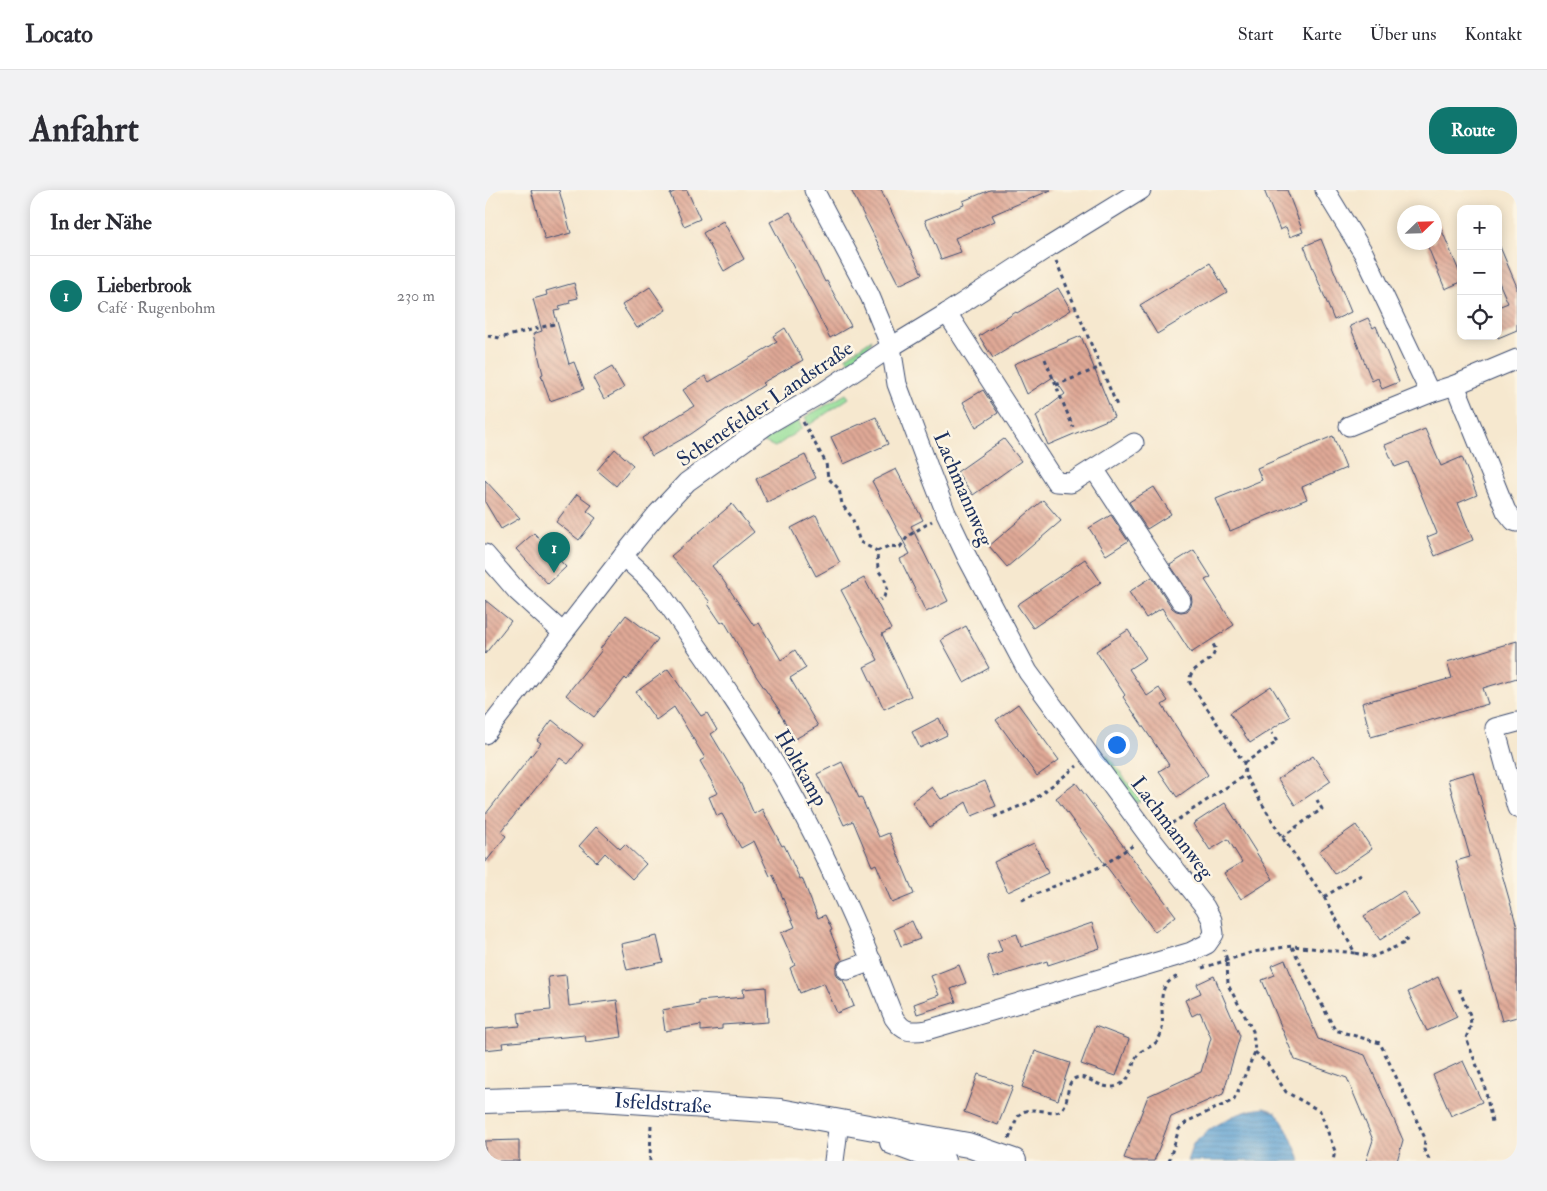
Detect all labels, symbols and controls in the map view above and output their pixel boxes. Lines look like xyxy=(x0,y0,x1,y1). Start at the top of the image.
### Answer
text: Locato xyxy=(25,19,93,50)
text: Start xyxy=(1238,23,1274,46)
text: Karte xyxy=(1302,23,1342,46)
text: Über uns xyxy=(1370,23,1436,46)
text: Kontakt xyxy=(1464,23,1522,46)
button: Route xyxy=(1429,107,1517,154)
text: Anfahrt xyxy=(30,108,139,152)
north arrow xyxy=(1397,205,1442,250)
map controls xyxy=(1457,205,1502,340)
button: + xyxy=(1457,205,1502,250)
text: In der Nähe xyxy=(50,209,152,236)
button: − xyxy=(1457,250,1502,295)
text: Lieberbrook xyxy=(97,274,192,298)
text: 1 xyxy=(63,286,69,306)
text: 230 m xyxy=(397,286,435,306)
button: locate xyxy=(1457,295,1502,340)
text: Café · Rugenbohm xyxy=(97,298,215,318)
street label: Schenefelder Landstraße xyxy=(672,335,859,473)
street label: Lachmannweg xyxy=(927,428,999,551)
pin: 1 xyxy=(538,532,570,573)
street label: Holtkamp xyxy=(768,725,834,811)
your location xyxy=(1104,732,1130,758)
street label: Lachmannweg xyxy=(1125,771,1220,885)
street label: Isfeldstraße xyxy=(613,1086,713,1120)

